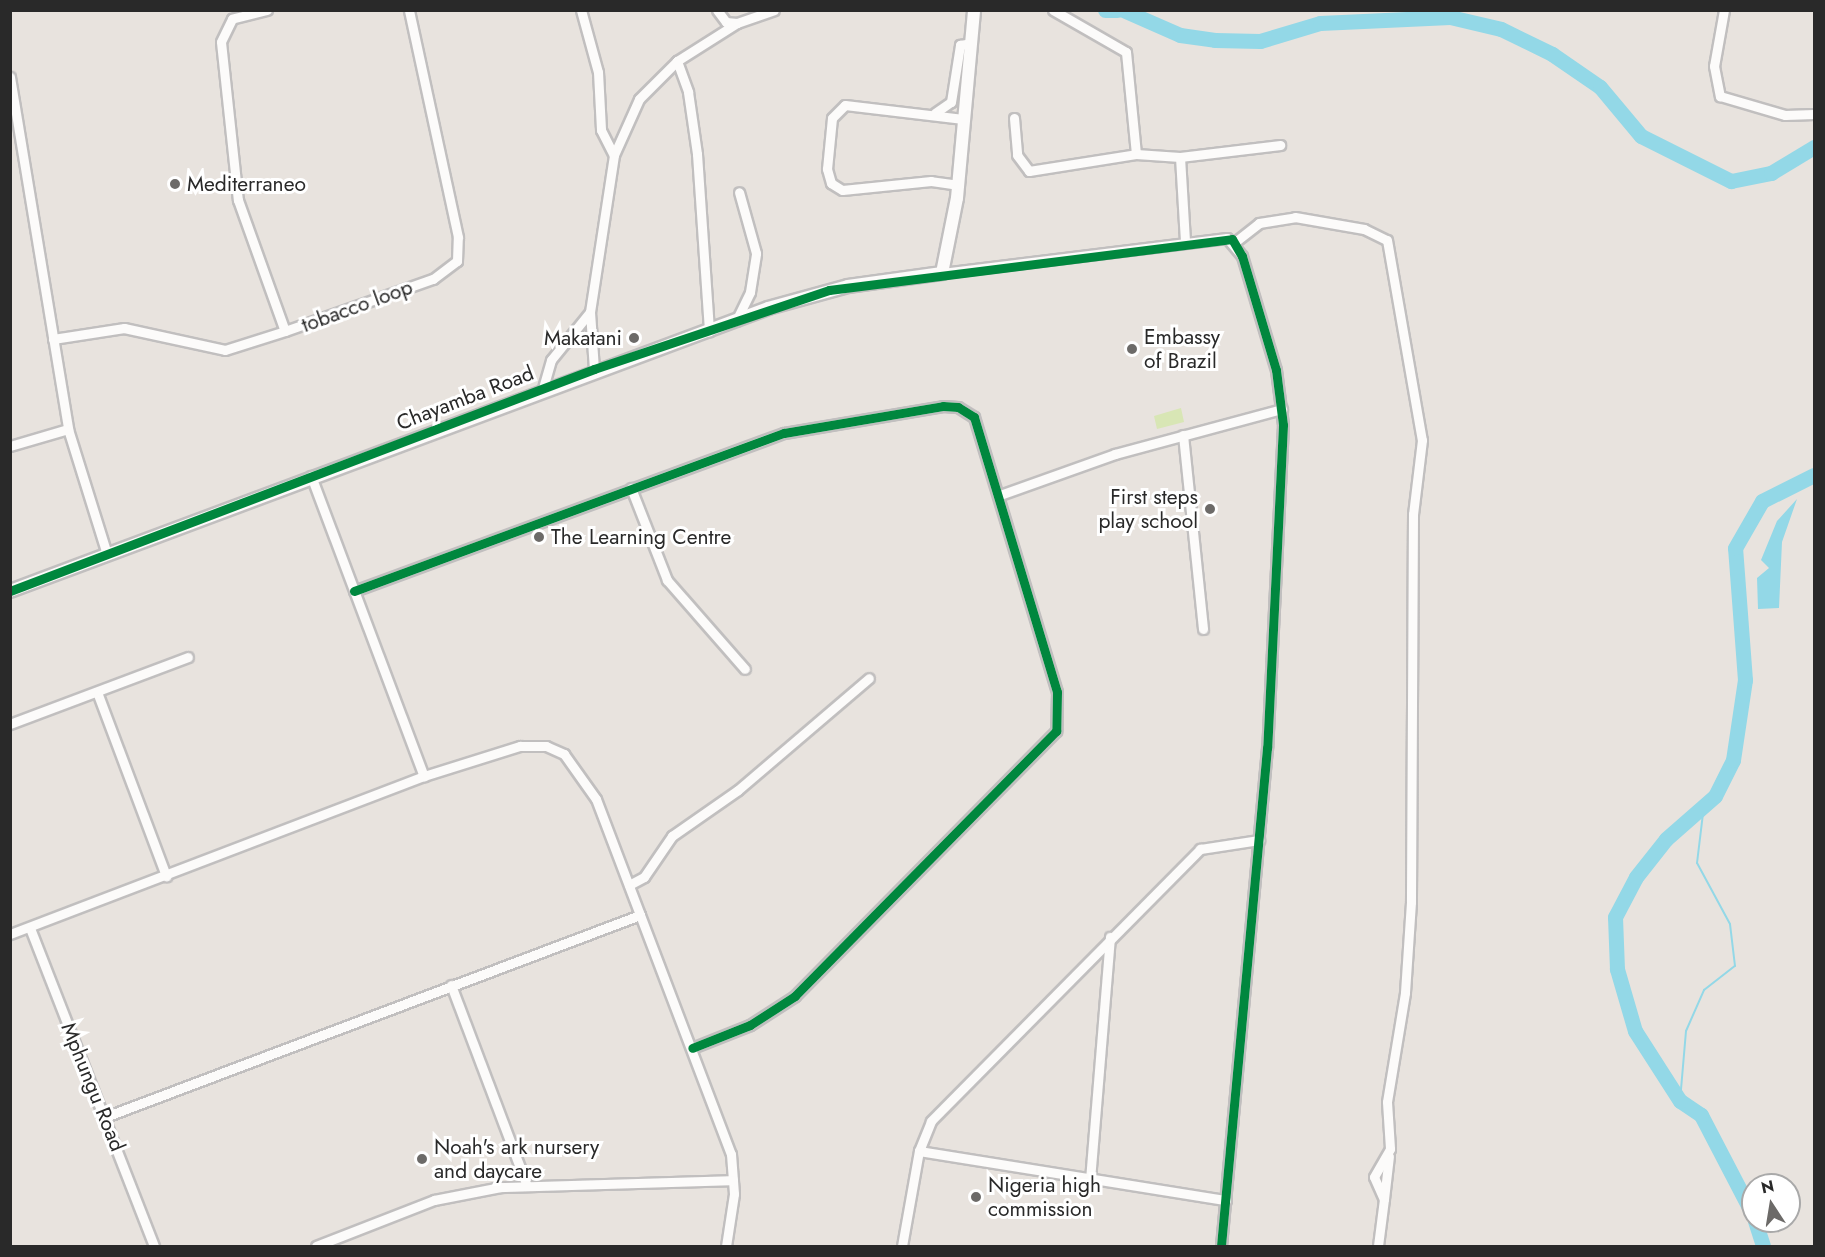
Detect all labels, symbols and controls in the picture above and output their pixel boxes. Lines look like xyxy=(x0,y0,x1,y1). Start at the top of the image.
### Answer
place label: Mediterraneo xyxy=(187,171,306,197)
marker: Mediterraneo xyxy=(168,177,182,191)
street label: tobacco loop xyxy=(298,274,416,338)
place label: Embassy of Brazil xyxy=(1144,324,1220,374)
place label: Makatani xyxy=(544,325,622,351)
marker: Makatani xyxy=(627,331,641,345)
marker: Embassy of Brazil xyxy=(1125,342,1139,356)
street label: Chayamba Road xyxy=(393,360,537,436)
place label: First steps play school xyxy=(1098,484,1198,534)
marker: First steps play school xyxy=(1203,502,1217,516)
place label: The Learning Centre xyxy=(551,524,731,550)
marker: The Learning Centre xyxy=(532,530,546,544)
street label: Mphungu Road xyxy=(56,1019,130,1155)
place label: Noah's ark nursery and daycare xyxy=(434,1134,599,1184)
marker: Noah's ark nursery and daycare xyxy=(415,1152,429,1166)
place label: Nigeria high commission xyxy=(988,1172,1101,1222)
north arrow xyxy=(1741,1173,1801,1233)
text: N xyxy=(1759,1174,1776,1199)
marker: Nigeria high commission xyxy=(969,1190,983,1204)

